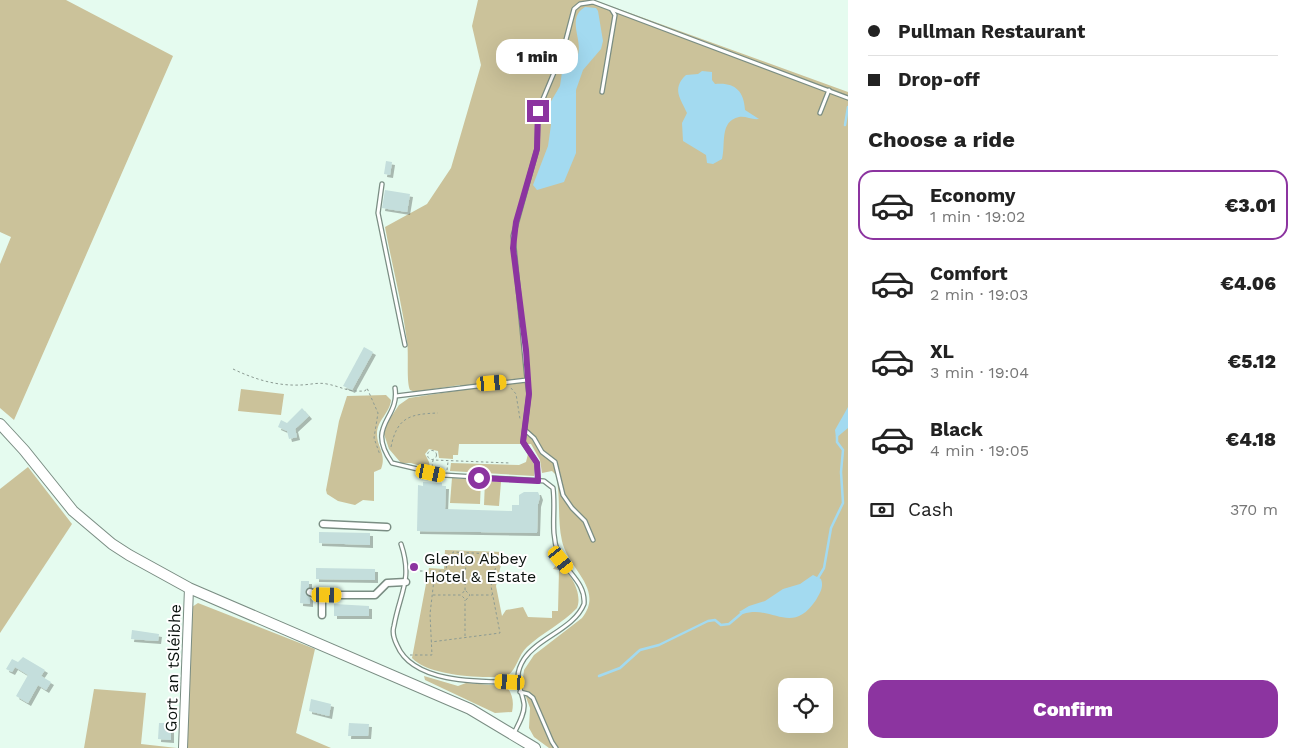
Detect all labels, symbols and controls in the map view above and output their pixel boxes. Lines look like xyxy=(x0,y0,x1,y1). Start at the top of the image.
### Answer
text: Pullman Restaurant xyxy=(898,20,1085,43)
callout: 1 min xyxy=(497,38,579,74)
text: 1 min xyxy=(516,47,558,66)
text: Drop-off xyxy=(898,68,980,91)
route end xyxy=(527,100,549,122)
text: Choose a ride xyxy=(868,127,1015,152)
icon: car xyxy=(870,183,915,228)
text: Economy xyxy=(930,184,1015,207)
text: €3.01 xyxy=(1225,194,1276,217)
text: 1 min · 19:02 xyxy=(930,207,1025,226)
icon: car xyxy=(870,261,915,306)
text: Comfort xyxy=(930,262,1008,285)
text: €4.06 xyxy=(1220,272,1276,295)
text: 2 min · 19:03 xyxy=(930,285,1028,304)
icon: car xyxy=(870,339,915,384)
text: XL xyxy=(930,340,954,363)
text: €5.12 xyxy=(1228,350,1276,373)
text: 3 min · 19:04 xyxy=(930,363,1029,382)
car xyxy=(476,374,507,392)
icon: car xyxy=(870,417,915,462)
text: Black xyxy=(930,418,983,441)
text: €4.18 xyxy=(1226,428,1276,451)
text: 4 min · 19:05 xyxy=(930,441,1029,460)
car xyxy=(414,463,447,483)
route start xyxy=(468,467,490,489)
icon: cash xyxy=(868,496,896,524)
text: Cash xyxy=(908,498,954,521)
text: 370 m xyxy=(1230,500,1278,519)
car xyxy=(545,544,576,576)
place label: Glenlo Abbey Hotel & Estate xyxy=(424,549,536,586)
marker: Glenlo Abbey Hotel & Estate xyxy=(408,561,420,573)
car xyxy=(311,587,342,603)
street label: Gort an tSléibhe xyxy=(161,604,185,732)
car xyxy=(494,674,525,690)
map controls xyxy=(778,678,833,733)
button: locate xyxy=(778,678,833,733)
button: Confirm xyxy=(868,680,1278,738)

